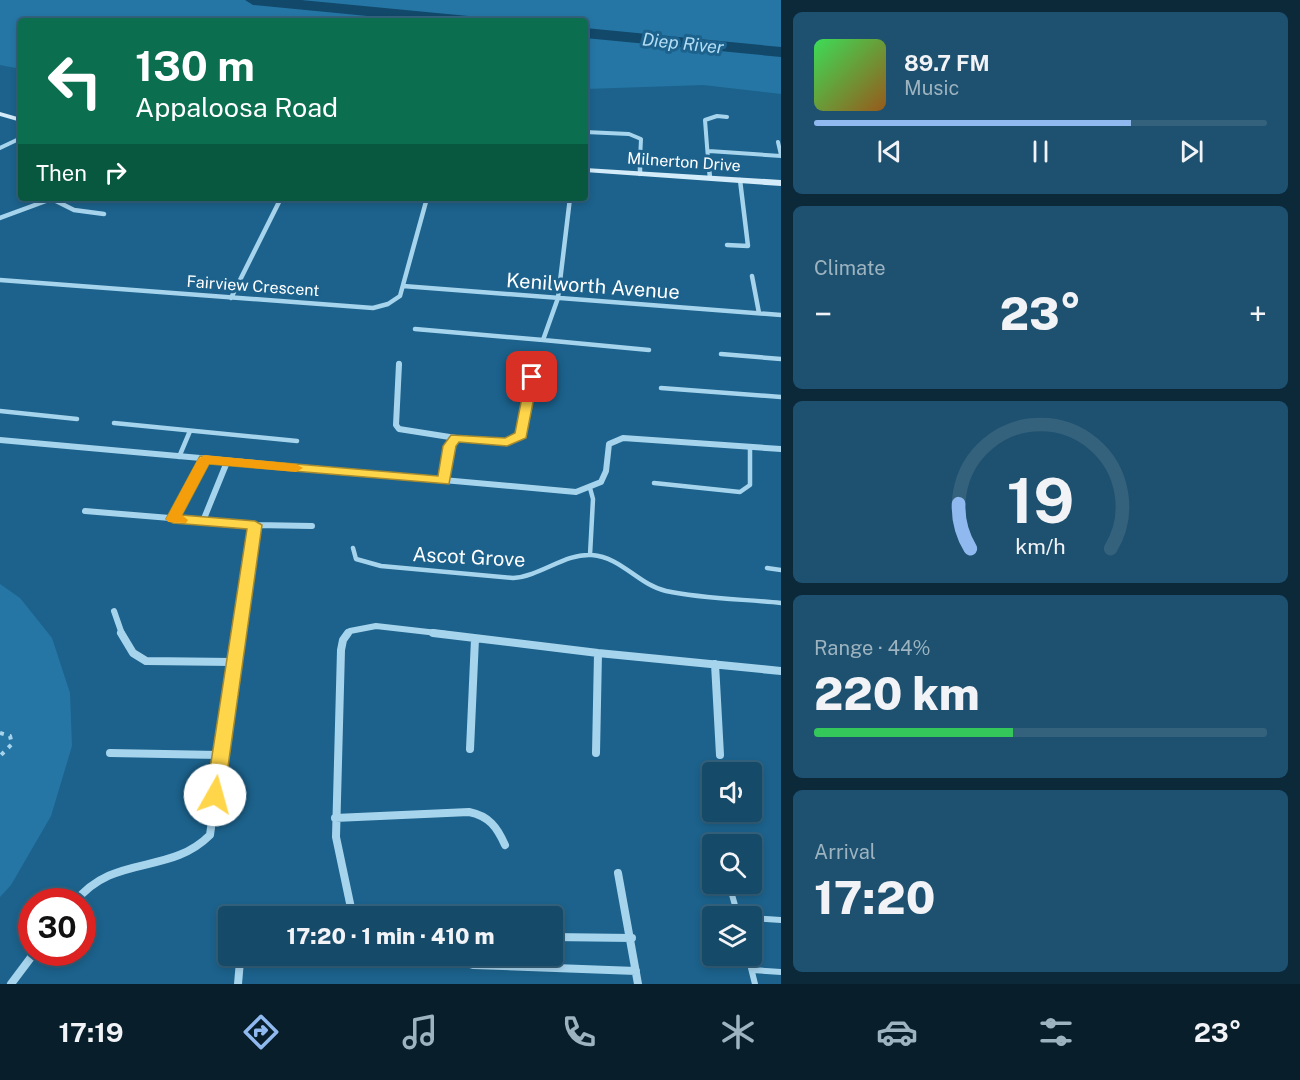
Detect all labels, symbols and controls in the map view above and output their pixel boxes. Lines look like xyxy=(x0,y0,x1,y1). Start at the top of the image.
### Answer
water label: Diep River xyxy=(641,28,725,58)
text: 130 m xyxy=(135,41,255,90)
icon: left xyxy=(36,42,114,120)
text: 89.7 FM xyxy=(904,50,990,76)
text: Music xyxy=(904,76,959,100)
text: Appaloosa Road xyxy=(135,91,338,123)
icon: previous xyxy=(873,135,906,168)
icon: pause xyxy=(1024,135,1057,168)
icon: next xyxy=(1175,135,1208,168)
street label: Milnerton Drive xyxy=(627,149,741,175)
icon: right xyxy=(99,156,132,189)
text: Then xyxy=(36,160,87,186)
text: Climate xyxy=(814,256,886,280)
street label: Kenilworth Avenue xyxy=(505,268,681,304)
street label: Fairview Crescent xyxy=(186,272,320,300)
text: 23° xyxy=(1000,287,1081,340)
text: − xyxy=(814,295,832,333)
text: + xyxy=(1249,295,1267,333)
pin xyxy=(506,351,557,402)
icon: arrive xyxy=(515,360,548,393)
text: 19 xyxy=(1007,464,1074,537)
text: km/h xyxy=(1015,534,1066,559)
street label: Ascot Grove xyxy=(412,542,526,572)
text: Range · 44% xyxy=(814,636,931,660)
text: 220 km xyxy=(814,667,980,720)
map controls xyxy=(702,762,762,966)
button: sound xyxy=(702,762,762,822)
position arrow xyxy=(183,763,247,827)
button: search xyxy=(702,834,762,894)
text: Arrival xyxy=(814,840,876,864)
text: 17:20 xyxy=(814,871,935,924)
speed limit sign: 30 xyxy=(18,888,96,966)
button: layers xyxy=(702,906,762,966)
text: 17:20 · 1 min · 410 m xyxy=(287,923,494,949)
icon: directions xyxy=(240,1011,282,1053)
icon: music xyxy=(399,1011,441,1053)
icon: phone xyxy=(558,1011,600,1053)
icon: climate xyxy=(717,1011,759,1053)
icon: car xyxy=(876,1011,918,1053)
icon: filters xyxy=(1035,1011,1077,1053)
text: 17:19 xyxy=(58,1016,124,1048)
text: 23° xyxy=(1194,1016,1242,1048)

